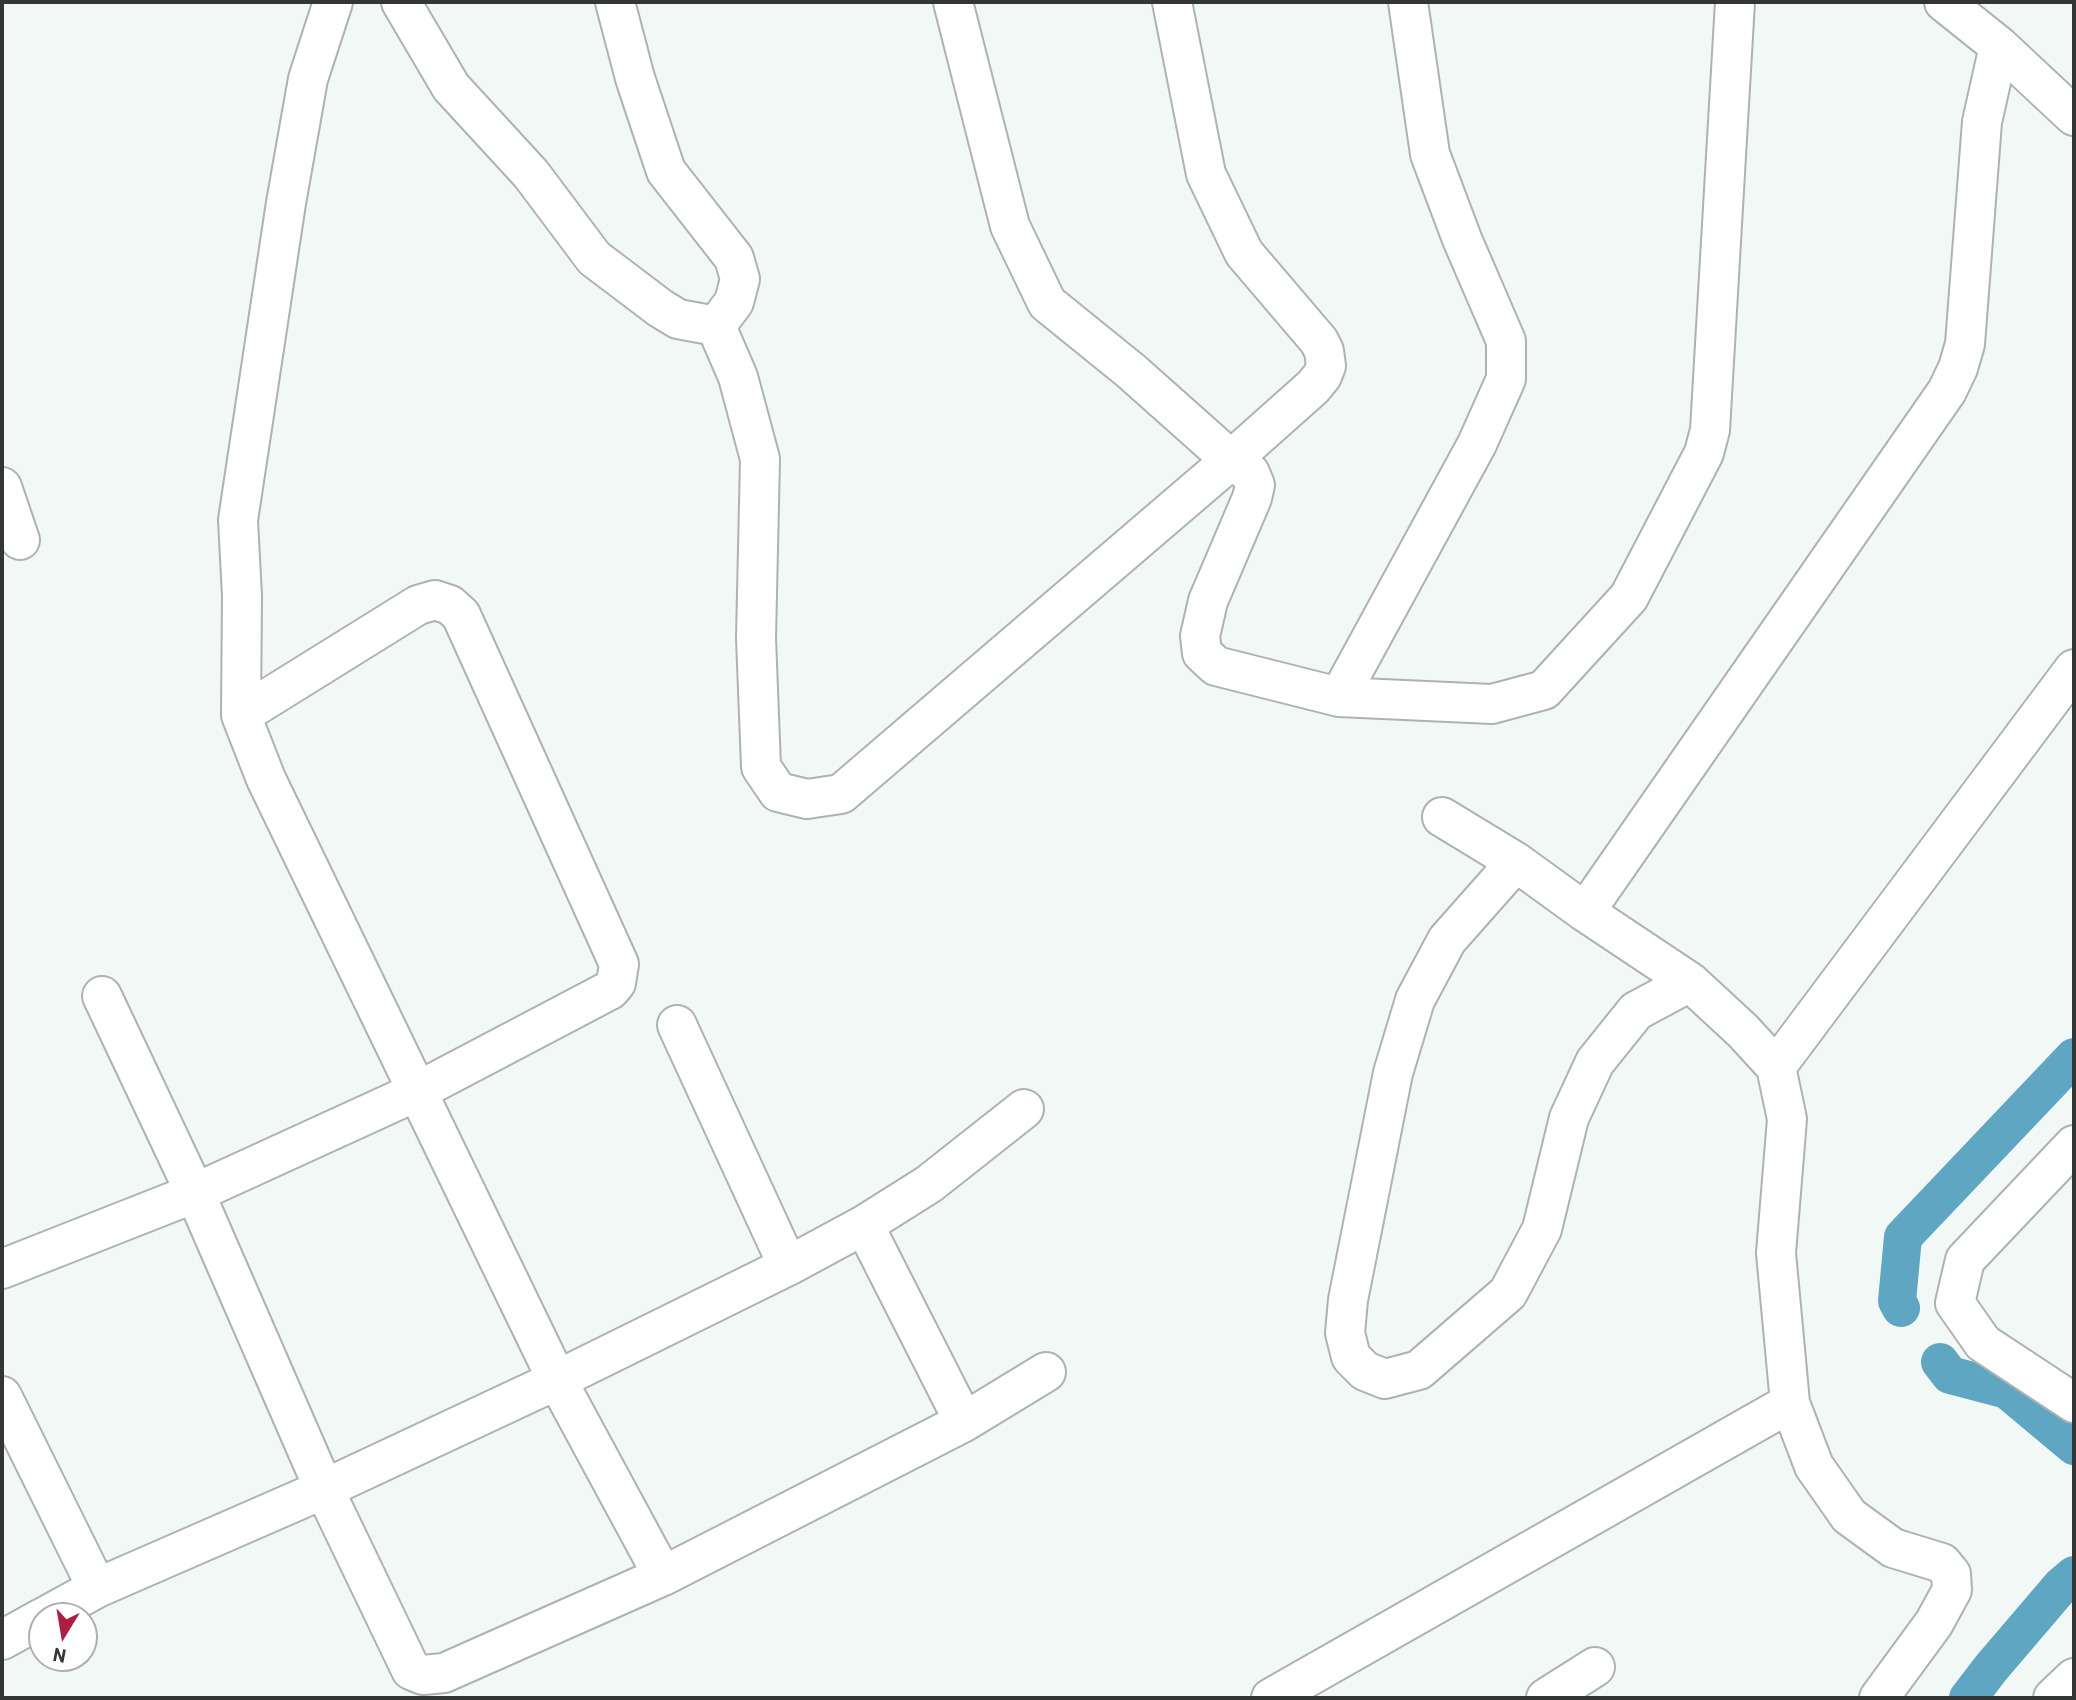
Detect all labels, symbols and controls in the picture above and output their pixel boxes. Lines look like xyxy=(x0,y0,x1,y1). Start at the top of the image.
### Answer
north arrow xyxy=(28,1602,98,1672)
text: N xyxy=(51,1644,68,1669)

